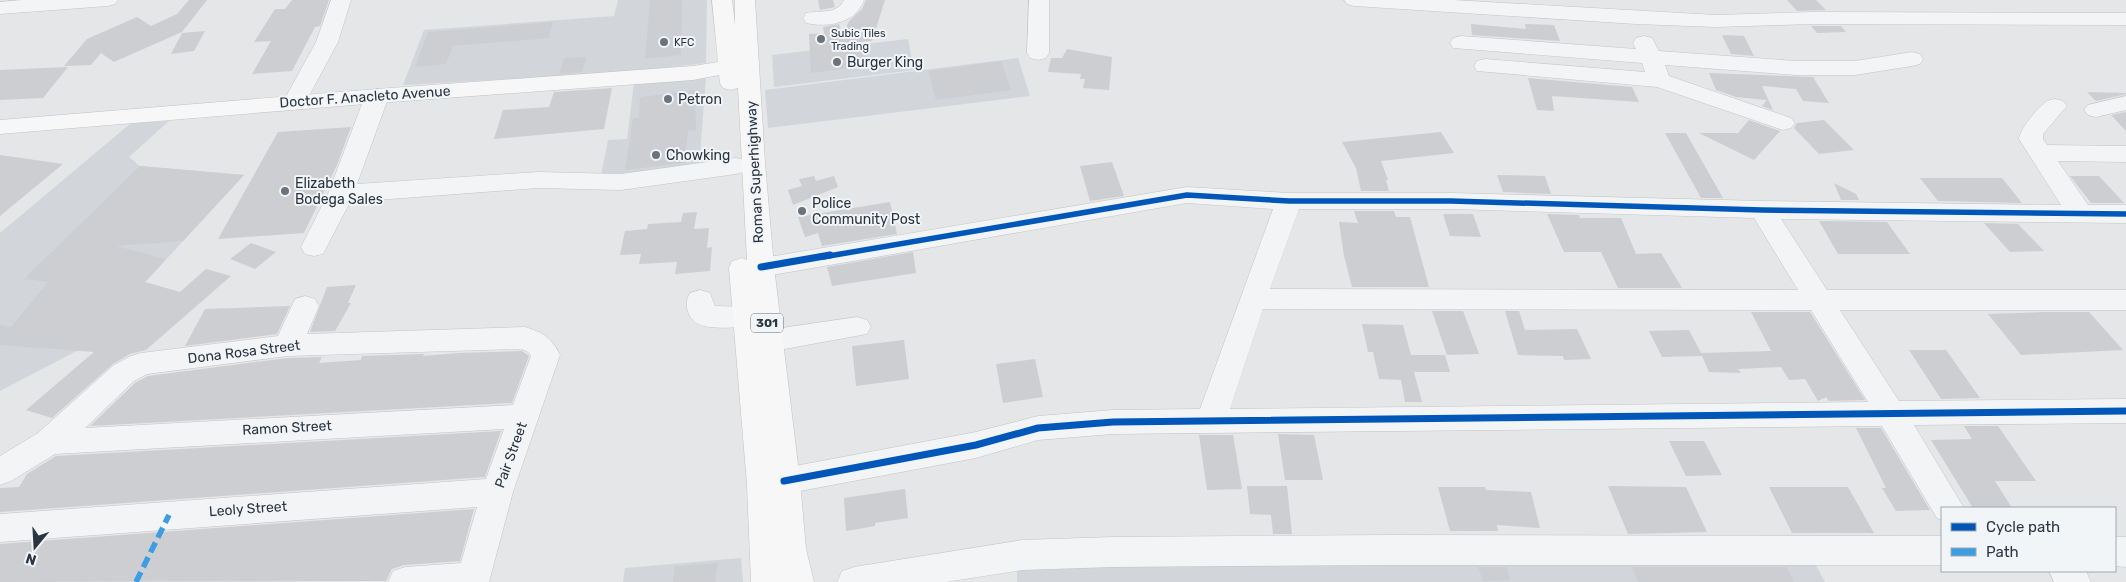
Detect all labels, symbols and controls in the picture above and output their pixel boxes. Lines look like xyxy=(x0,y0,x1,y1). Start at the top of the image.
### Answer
place label: Subic Tiles Trading xyxy=(831,27,886,53)
marker: Subic Tiles Trading xyxy=(815,33,827,45)
marker: KFC xyxy=(658,36,670,48)
place label: KFC xyxy=(674,36,694,49)
place label: Burger King xyxy=(847,54,923,71)
marker: Burger King xyxy=(831,56,843,68)
street label: Doctor F. Anacleto Avenue xyxy=(279,83,451,111)
place label: Petron xyxy=(678,91,722,108)
marker: Petron xyxy=(662,93,674,105)
street label: Roman Superhighway xyxy=(743,100,767,244)
place label: Chowking xyxy=(666,147,730,164)
marker: Chowking xyxy=(650,149,662,161)
place label: Elizabeth Bodega Sales xyxy=(295,175,383,208)
marker: Elizabeth Bodega Sales xyxy=(279,185,291,197)
place label: Police Community Post xyxy=(812,195,921,228)
marker: Police Community Post xyxy=(796,205,808,217)
road number: 301 xyxy=(751,314,783,332)
street label: Dona Rosa Street xyxy=(187,337,302,367)
street label: Ramon Street xyxy=(242,417,333,439)
street label: Pair Street xyxy=(491,419,531,490)
street label: Leoly Street xyxy=(208,498,288,520)
legend xyxy=(1941,507,2116,572)
text: Cycle path xyxy=(1986,518,2060,536)
north arrow xyxy=(10,522,60,572)
text: Path xyxy=(1986,543,2019,561)
text: N xyxy=(24,549,39,569)

